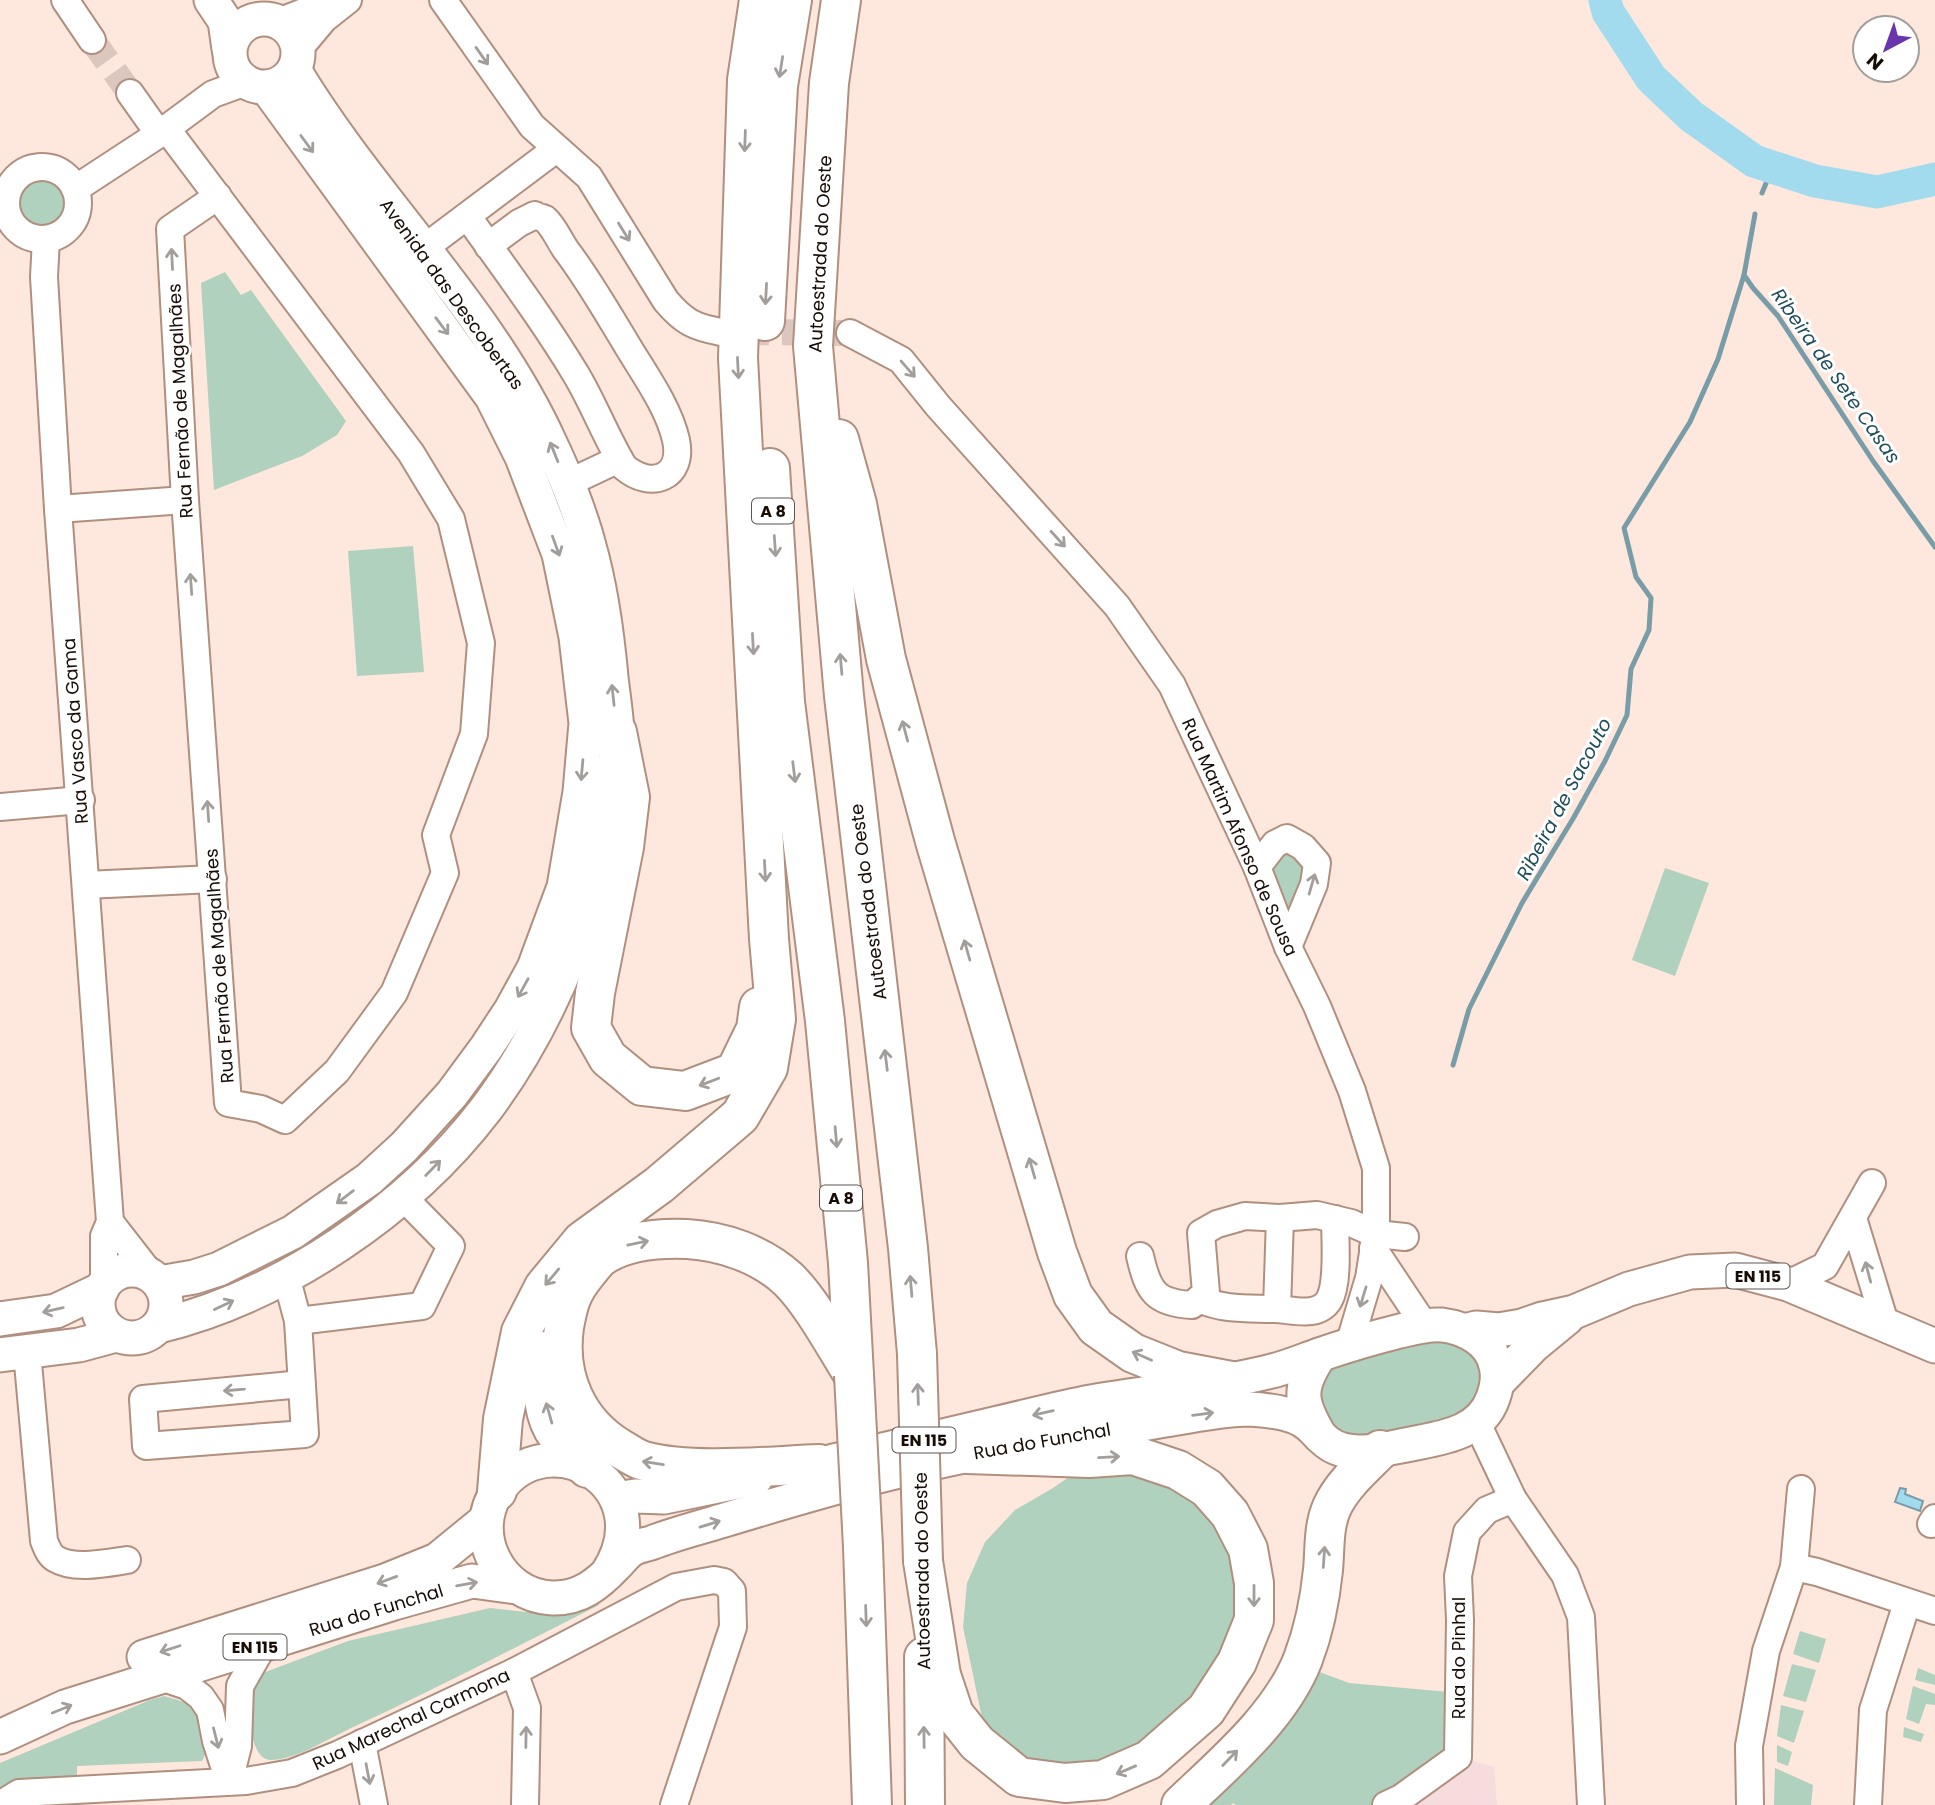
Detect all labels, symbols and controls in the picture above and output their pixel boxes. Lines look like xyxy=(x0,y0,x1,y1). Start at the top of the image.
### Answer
north arrow xyxy=(1851,14,1921,84)
one-way arrow xyxy=(475,46,489,65)
text: N xyxy=(1861,47,1889,76)
one-way arrow xyxy=(774,55,787,78)
one-way arrow xyxy=(738,129,752,152)
one-way arrow xyxy=(299,134,314,152)
street label: Autoestrada do Oeste xyxy=(802,155,838,353)
street label: Avenida das Descobertas xyxy=(374,193,530,395)
one-way arrow xyxy=(616,222,631,241)
one-way arrow xyxy=(165,248,178,271)
street label: Rua Fernão de Magalhães xyxy=(161,283,199,519)
one-way arrow xyxy=(760,283,773,306)
water label: Ribeira de Sete Casas xyxy=(1765,283,1907,469)
one-way arrow xyxy=(434,317,449,336)
one-way arrow xyxy=(732,356,745,379)
one-way arrow xyxy=(900,359,916,377)
one-way arrow xyxy=(546,441,559,463)
road number: A 8 xyxy=(752,498,794,524)
one-way arrow xyxy=(1050,530,1066,548)
one-way arrow xyxy=(551,534,563,556)
one-way arrow xyxy=(769,534,782,557)
one-way arrow xyxy=(184,574,197,596)
one-way arrow xyxy=(747,632,760,655)
street label: Rua Vasco da Gama xyxy=(56,637,94,825)
one-way arrow xyxy=(834,653,847,675)
one-way arrow xyxy=(606,684,619,707)
water label: Ribeira de Sacouto xyxy=(1510,713,1618,885)
street label: Rua Martim Afonso de Sousa xyxy=(1176,714,1304,960)
one-way arrow xyxy=(898,720,911,743)
one-way arrow xyxy=(575,758,588,781)
one-way arrow xyxy=(787,761,800,783)
one-way arrow xyxy=(201,800,214,823)
street label: Autoestrada do Oeste xyxy=(844,802,892,1002)
street label: Rua Fernão de Magalhães xyxy=(198,848,240,1084)
one-way arrow xyxy=(759,860,772,882)
one-way arrow xyxy=(1307,873,1320,895)
one-way arrow xyxy=(960,939,973,961)
one-way arrow xyxy=(516,977,529,998)
one-way arrow xyxy=(880,1049,893,1072)
one-way arrow xyxy=(699,1076,721,1089)
one-way arrow xyxy=(830,1125,843,1148)
one-way arrow xyxy=(1024,1157,1037,1179)
one-way arrow xyxy=(425,1159,442,1176)
road number: A 8 xyxy=(820,1186,862,1210)
one-way arrow xyxy=(336,1190,355,1204)
one-way arrow xyxy=(626,1236,649,1250)
one-way arrow xyxy=(1861,1261,1874,1283)
road number: EN 115 xyxy=(1726,1264,1790,1288)
one-way arrow xyxy=(544,1267,560,1285)
one-way arrow xyxy=(904,1275,917,1298)
one-way arrow xyxy=(1356,1286,1369,1308)
one-way arrow xyxy=(212,1298,234,1311)
one-way arrow xyxy=(42,1304,65,1318)
one-way arrow xyxy=(1132,1349,1153,1362)
one-way arrow xyxy=(912,1383,925,1406)
one-way arrow xyxy=(223,1384,246,1397)
one-way arrow xyxy=(541,1402,554,1424)
one-way arrow xyxy=(1032,1407,1055,1420)
one-way arrow xyxy=(1192,1408,1214,1421)
street label: Rua do Funchal xyxy=(971,1417,1113,1465)
road number: EN 115 xyxy=(892,1428,956,1452)
one-way arrow xyxy=(1097,1450,1120,1463)
one-way arrow xyxy=(642,1456,665,1469)
street label: Autoestrada do Oeste xyxy=(908,1472,936,1670)
one-way arrow xyxy=(699,1516,721,1529)
one-way arrow xyxy=(1318,1547,1331,1569)
one-way arrow xyxy=(377,1575,399,1587)
one-way arrow xyxy=(455,1577,478,1590)
street label: Rua do Funchal xyxy=(306,1578,446,1642)
one-way arrow xyxy=(1247,1584,1261,1607)
street label: Rua do Pinhal xyxy=(1446,1597,1471,1719)
one-way arrow xyxy=(859,1604,872,1627)
road number: EN 115 xyxy=(224,1634,286,1660)
one-way arrow xyxy=(160,1644,182,1656)
street label: Rua Marechal Carmona xyxy=(308,1662,514,1776)
one-way arrow xyxy=(51,1701,73,1714)
one-way arrow xyxy=(210,1726,223,1749)
one-way arrow xyxy=(520,1726,533,1749)
one-way arrow xyxy=(917,1726,931,1749)
one-way arrow xyxy=(1221,1749,1238,1767)
one-way arrow xyxy=(362,1762,375,1785)
one-way arrow xyxy=(1115,1764,1137,1777)

